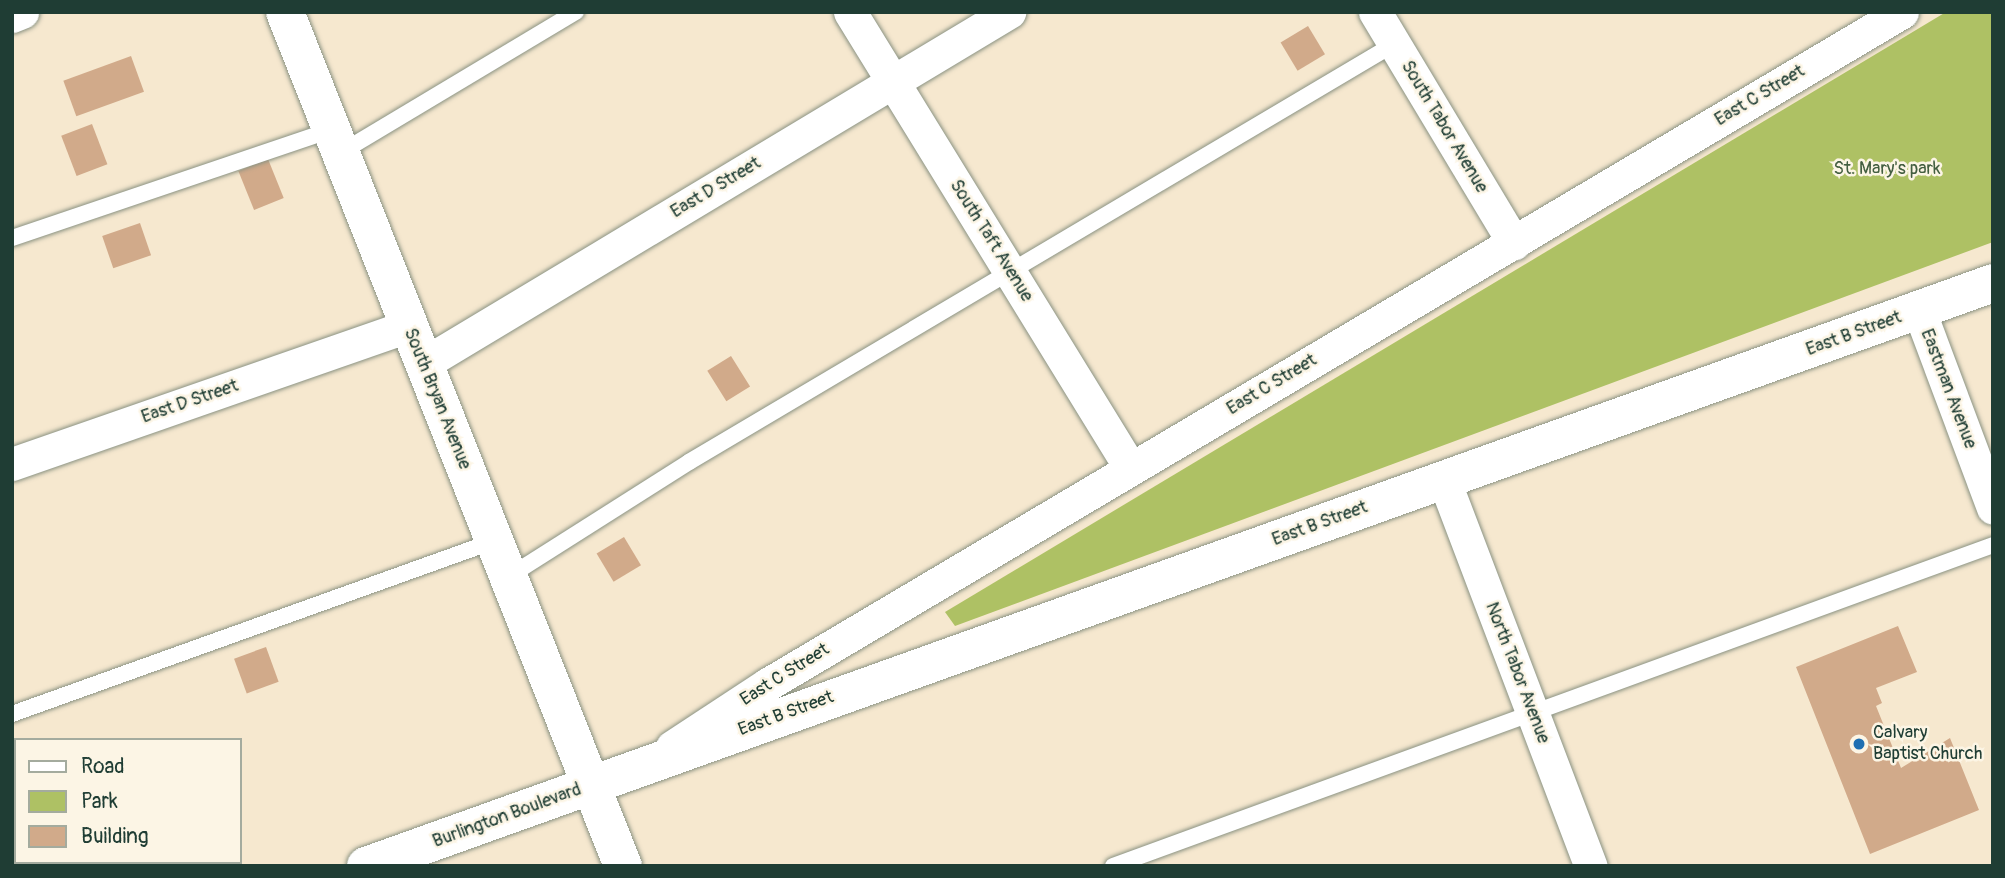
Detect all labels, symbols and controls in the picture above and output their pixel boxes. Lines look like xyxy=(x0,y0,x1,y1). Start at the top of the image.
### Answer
street label: South Tabor Avenue xyxy=(1396,57,1492,197)
street label: East C Street xyxy=(1711,61,1809,131)
street label: East D Street xyxy=(667,153,765,223)
park label: St. Mary's park xyxy=(1834,158,1940,180)
street label: South Taft Avenue xyxy=(945,176,1037,306)
street label: East B Street xyxy=(1803,307,1905,361)
street label: South Bryan Avenue xyxy=(399,325,475,473)
street label: Eastman Avenue xyxy=(1915,326,1981,452)
street label: East C Street xyxy=(1223,350,1321,420)
street label: East D Street xyxy=(139,375,241,429)
street label: East B Street xyxy=(1269,497,1371,551)
street label: North Tabor Avenue xyxy=(1480,599,1554,747)
street label: East C Street xyxy=(737,639,833,711)
street label: East B Street xyxy=(735,687,837,741)
place label: Calvary Baptist Church xyxy=(1873,723,1982,766)
marker: Calvary Baptist Church xyxy=(1851,736,1867,752)
legend xyxy=(14,738,242,864)
text: Road xyxy=(81,753,125,780)
street label: Burlington Boulevard xyxy=(430,779,584,853)
text: Park xyxy=(81,788,118,815)
text: Building xyxy=(81,823,148,850)

